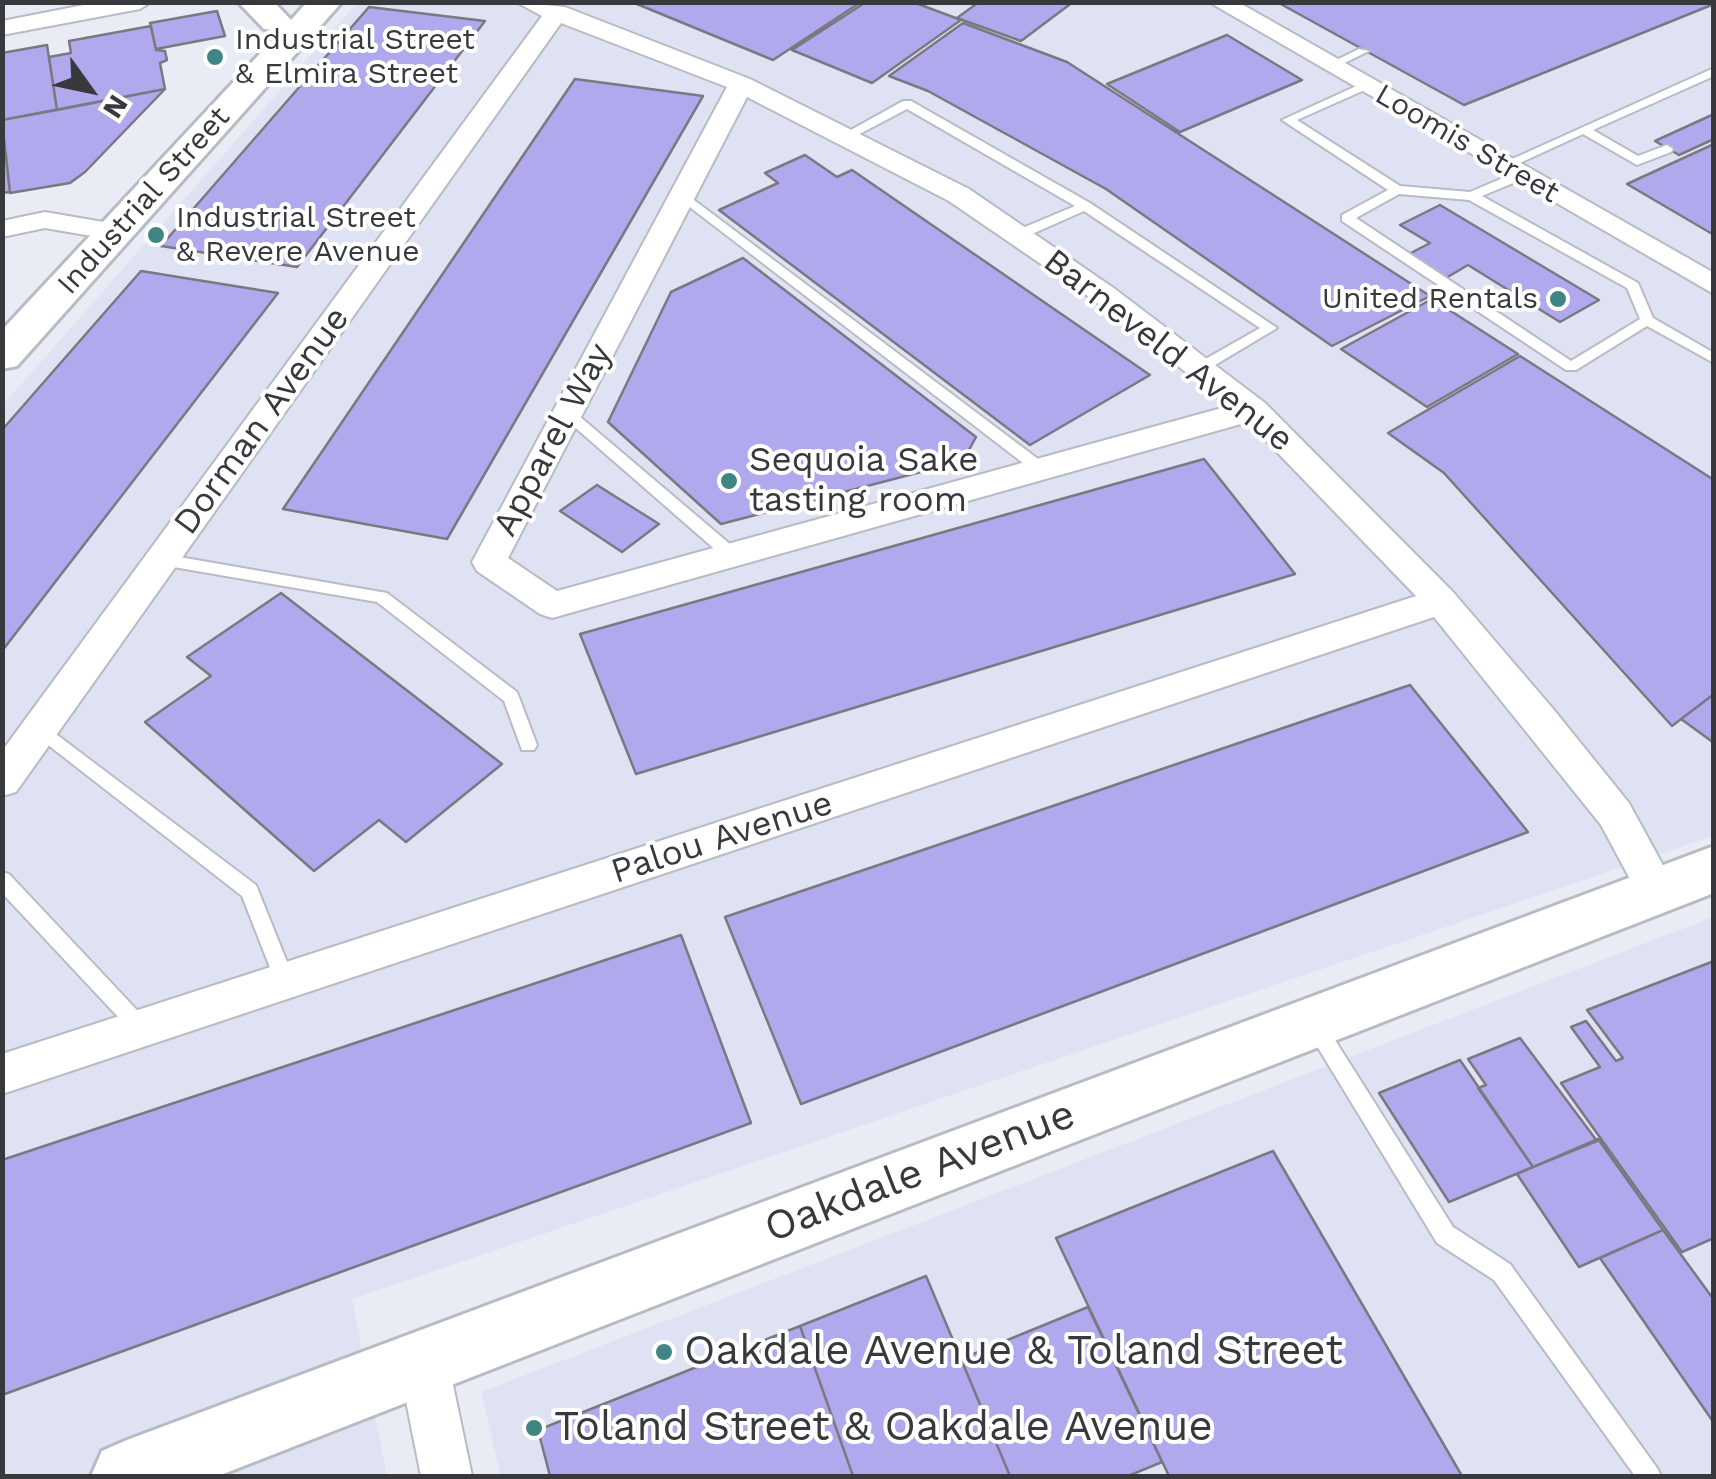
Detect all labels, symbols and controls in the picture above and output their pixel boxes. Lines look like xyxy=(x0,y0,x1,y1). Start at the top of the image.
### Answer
place label: Industrial Street & Elmira Street xyxy=(235,22,475,92)
north arrow xyxy=(40,40,140,140)
marker: Industrial Street & Elmira Street xyxy=(204,46,226,68)
street label: Loomis Street xyxy=(1369,77,1565,211)
text: N xyxy=(96,89,135,124)
street label: Industrial Street xyxy=(50,100,238,302)
place label: Industrial Street & Revere Avenue xyxy=(176,200,420,270)
marker: Industrial Street & Revere Avenue xyxy=(145,224,167,246)
street label: Barneveld Avenue xyxy=(1035,241,1301,461)
place label: United Rentals xyxy=(1322,281,1538,317)
marker: United Rentals xyxy=(1547,288,1569,310)
street label: Dorman Avenue xyxy=(165,299,359,543)
street label: Apparel Way xyxy=(485,336,621,544)
place label: Sequoia Sake tasting room xyxy=(749,440,979,522)
marker: Sequoia Sake tasting room xyxy=(718,470,740,492)
street label: Palou Avenue xyxy=(606,782,838,894)
street label: Oakdale Avenue xyxy=(758,1090,1082,1254)
place label: Oakdale Avenue & Toland Street xyxy=(684,1327,1343,1377)
marker: Oakdale Avenue & Toland Street xyxy=(653,1341,675,1363)
place label: Toland Street & Oakdale Avenue xyxy=(554,1403,1213,1453)
marker: Toland Street & Oakdale Avenue xyxy=(523,1417,545,1439)

